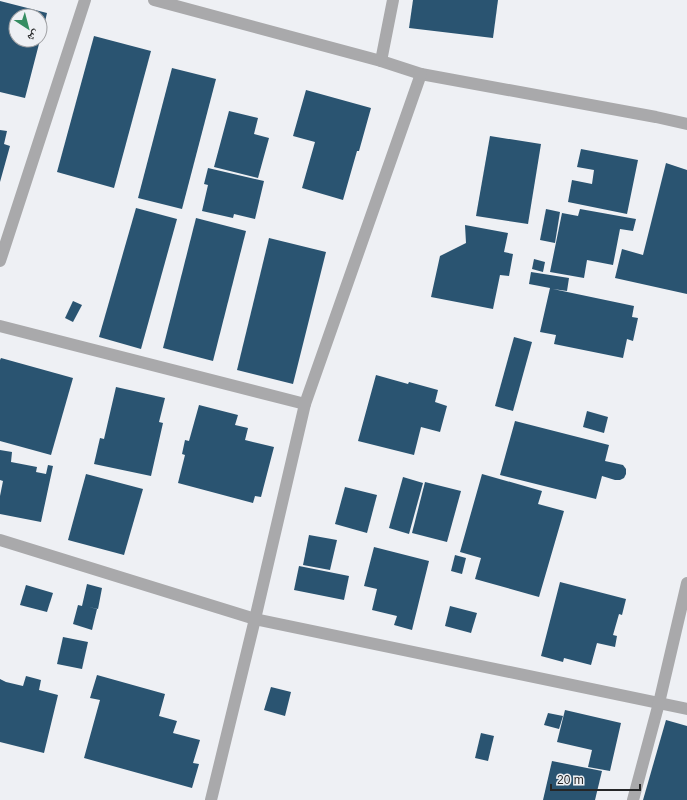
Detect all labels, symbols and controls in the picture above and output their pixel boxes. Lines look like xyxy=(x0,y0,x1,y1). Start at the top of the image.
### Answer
north arrow xyxy=(8,8,48,48)
text: ش xyxy=(24,26,42,45)
scale bar xyxy=(551,766,640,792)
text: 20 m xyxy=(557,773,584,787)

